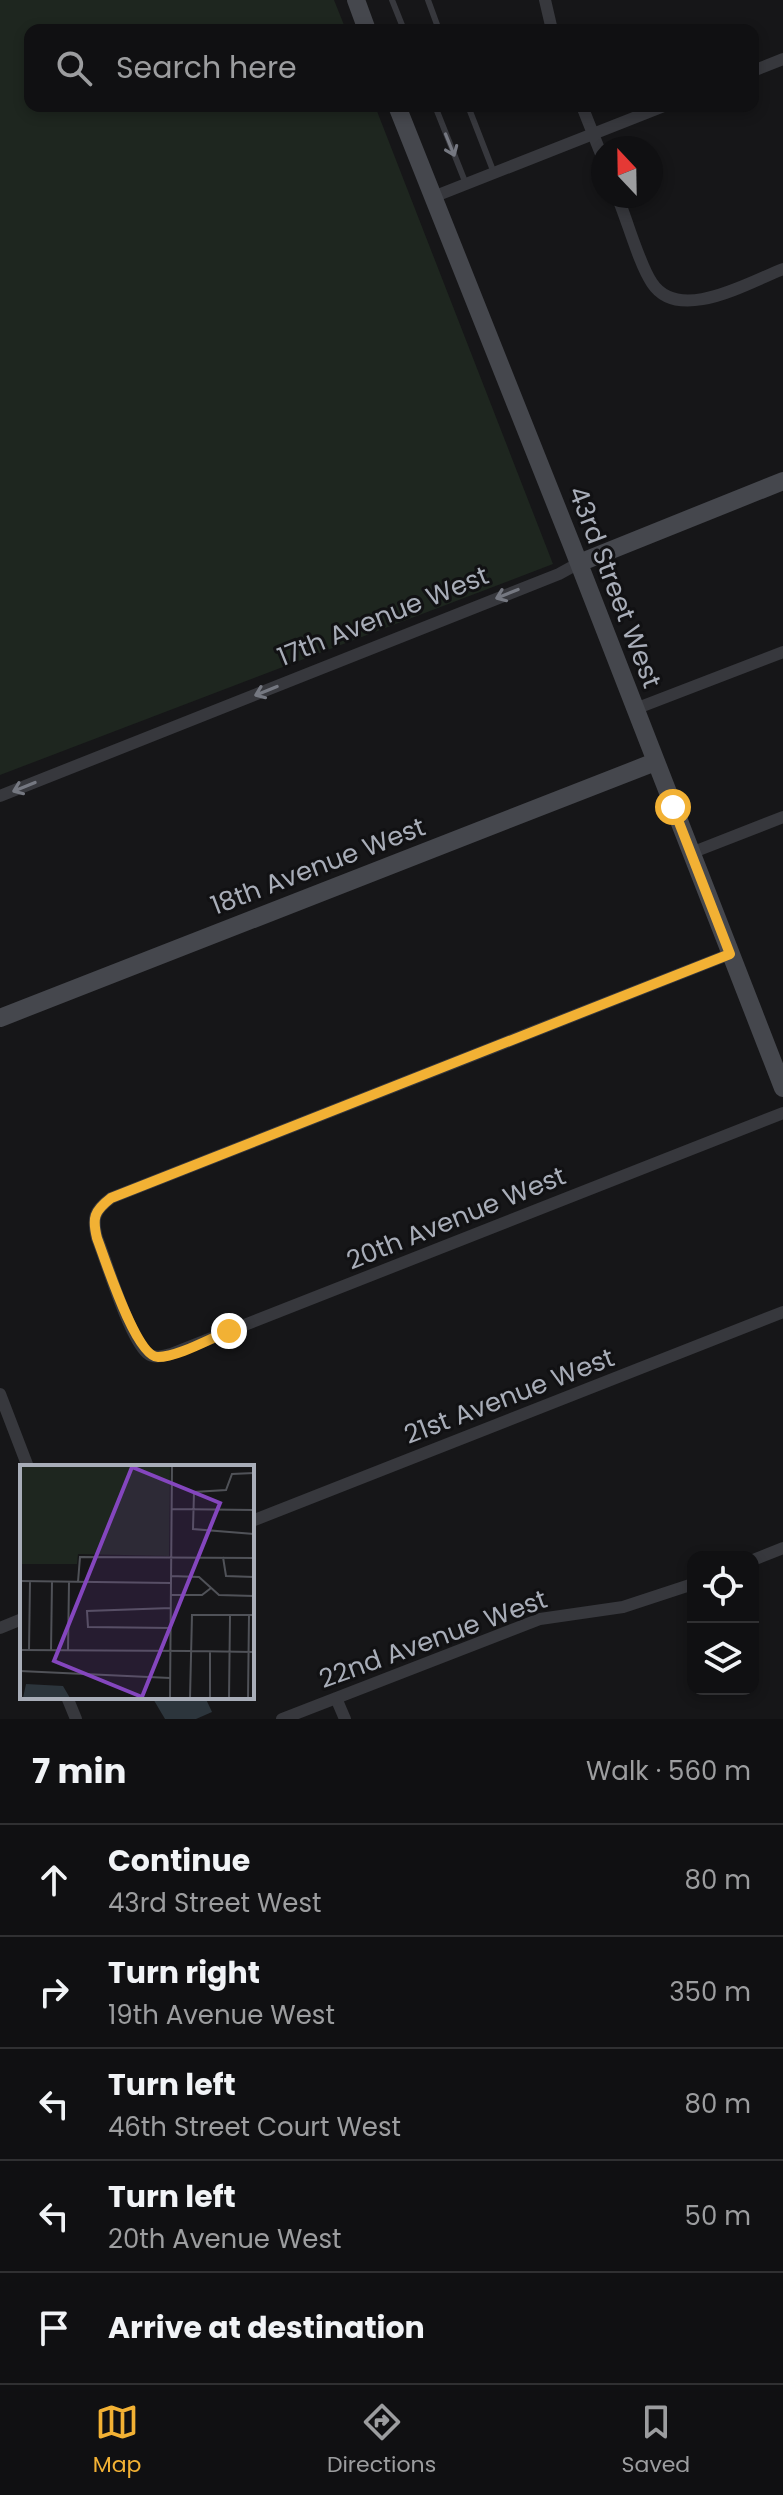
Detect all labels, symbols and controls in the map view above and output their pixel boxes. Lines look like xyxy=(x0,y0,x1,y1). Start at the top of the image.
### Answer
search box xyxy=(24,24,759,112)
icon: search xyxy=(52,46,96,90)
text: Search here xyxy=(116,46,297,89)
one-way arrow xyxy=(444,132,458,157)
north arrow xyxy=(591,136,663,208)
street label: 43rd Street West xyxy=(560,481,670,693)
street label: 17th Avenue West xyxy=(272,557,494,675)
one-way arrow xyxy=(495,588,520,602)
one-way arrow xyxy=(254,684,279,699)
one-way arrow xyxy=(12,781,37,795)
route start xyxy=(655,789,691,825)
street label: 18th Avenue West xyxy=(206,809,430,923)
street label: 20th Avenue West xyxy=(341,1158,571,1278)
route end xyxy=(211,1313,247,1349)
street label: 21st Avenue West xyxy=(399,1339,619,1453)
inset map xyxy=(20,1465,254,1699)
map controls xyxy=(687,1551,759,1695)
button: locate xyxy=(687,1551,759,1623)
street label: 22nd Avenue West xyxy=(314,1581,552,1697)
button: layers xyxy=(687,1623,759,1695)
text: 7 min xyxy=(32,1747,126,1795)
text: Walk · 560 m xyxy=(586,1753,751,1789)
text: Continue xyxy=(108,1839,250,1882)
icon: ahead xyxy=(32,1858,76,1902)
text: 80 m xyxy=(685,1862,751,1898)
text: 43rd Street West xyxy=(108,1885,322,1921)
text: Turn right xyxy=(108,1951,260,1994)
icon: right xyxy=(32,1970,76,2014)
text: 350 m xyxy=(669,1974,751,2010)
text: 19th Avenue West xyxy=(108,1997,335,2033)
text: Turn left xyxy=(108,2063,236,2106)
icon: left xyxy=(32,2082,76,2126)
text: 80 m xyxy=(685,2086,751,2122)
text: 46th Street Court West xyxy=(108,2109,401,2145)
text: Turn left xyxy=(108,2175,236,2218)
icon: left xyxy=(32,2194,76,2238)
text: 50 m xyxy=(685,2198,751,2234)
text: 20th Avenue West xyxy=(108,2221,341,2257)
icon: arrive xyxy=(32,2306,76,2350)
text: Arrive at destination xyxy=(108,2306,425,2349)
tab: Map xyxy=(93,2400,141,2481)
tab: Directions xyxy=(327,2400,436,2481)
tab: Saved xyxy=(622,2400,690,2481)

